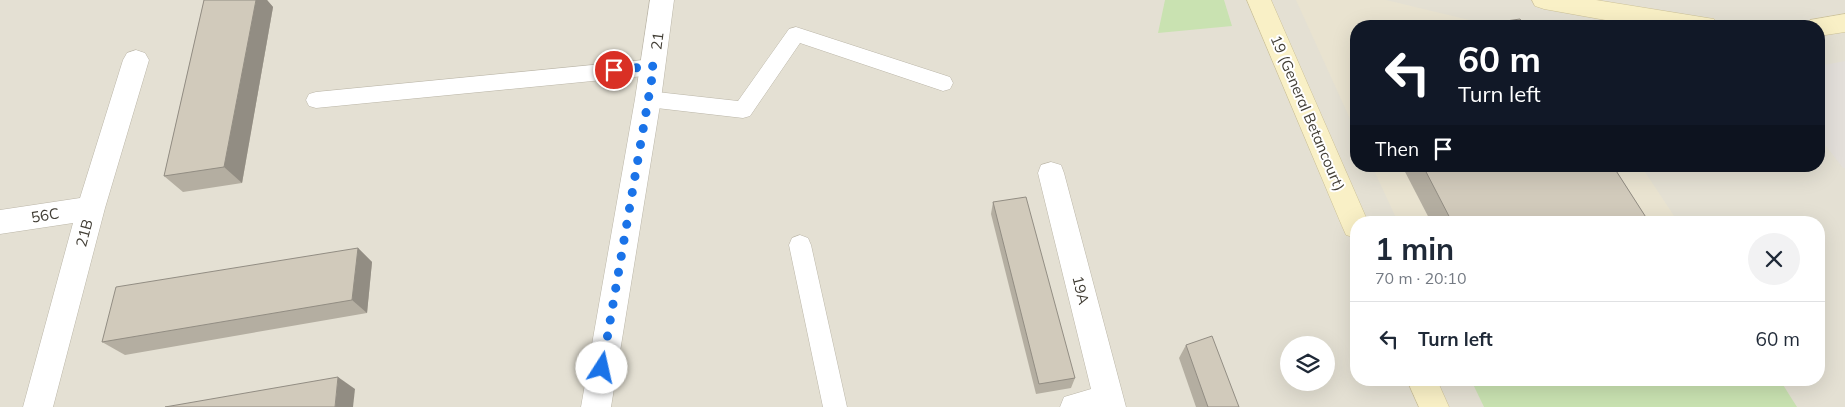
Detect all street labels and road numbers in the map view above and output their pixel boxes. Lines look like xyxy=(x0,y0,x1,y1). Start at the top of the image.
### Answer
street label: 21 xyxy=(646,31,668,51)
street label: 19 (General Betancourt) xyxy=(1267,32,1349,194)
street label: 56C xyxy=(30,203,60,227)
street label: 21B xyxy=(71,217,97,249)
street label: 19A xyxy=(1068,274,1094,306)

